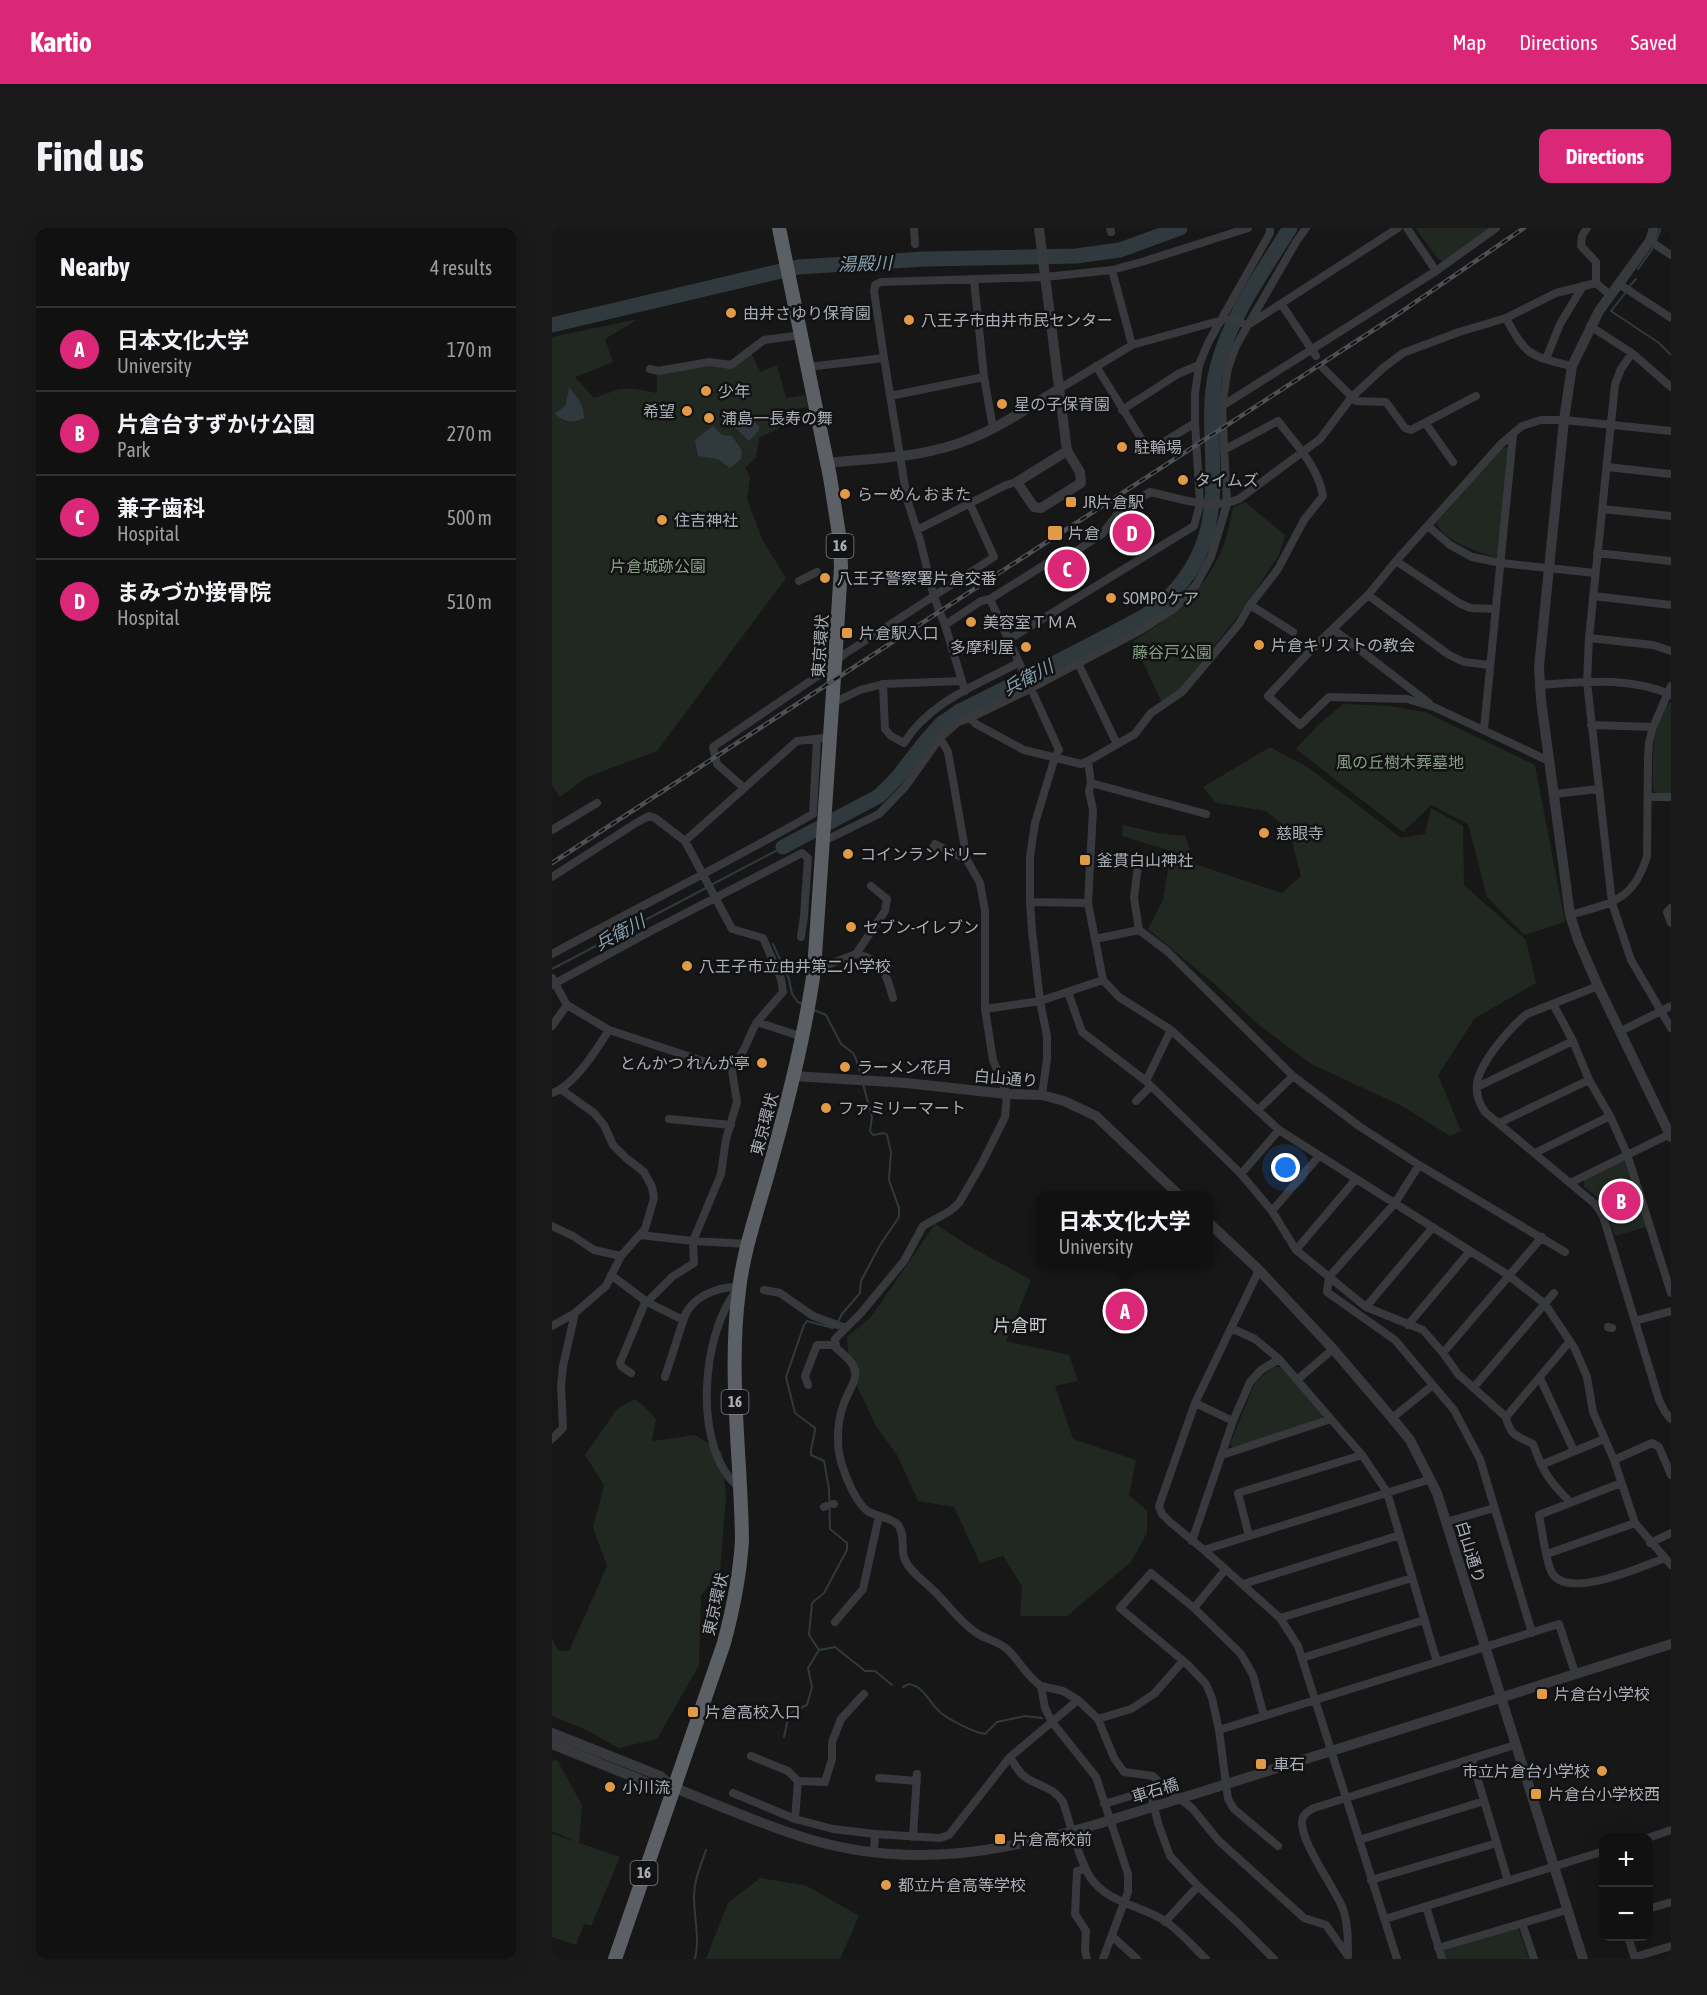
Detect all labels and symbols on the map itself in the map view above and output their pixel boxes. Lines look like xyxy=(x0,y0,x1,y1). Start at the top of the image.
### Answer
water label: 湯殿川 xyxy=(838,252,894,275)
place label: 由井さゆり保育園 xyxy=(743,304,871,322)
marker: 由井さゆり保育園 xyxy=(724,306,738,320)
place label: 八王子市由井市民センター xyxy=(921,311,1113,329)
marker: 八王子市由井市民センター xyxy=(902,313,916,327)
place label: 少年 xyxy=(718,382,750,400)
marker: 少年 xyxy=(699,384,713,398)
place label: 星の子保育園 xyxy=(1014,395,1110,413)
marker: 星の子保育園 xyxy=(995,397,1009,411)
place label: 希望 xyxy=(643,402,675,420)
marker: 希望 xyxy=(680,404,694,418)
place label: 浦島一長寿の舞 xyxy=(721,409,833,427)
marker: 浦島一長寿の舞 xyxy=(702,411,716,425)
place label: 駐輪場 xyxy=(1134,438,1182,456)
marker: 駐輪場 xyxy=(1115,440,1129,454)
place label: タイムズ xyxy=(1195,471,1259,489)
marker: タイムズ xyxy=(1176,473,1190,487)
place label: らーめん おまた xyxy=(857,485,971,503)
marker: らーめん おまた xyxy=(838,487,852,501)
place label: JR片倉駅 xyxy=(1083,493,1144,511)
marker: JR片倉駅 xyxy=(1064,495,1078,509)
pin: D xyxy=(1112,510,1152,556)
place label: 住吉神社 xyxy=(674,511,738,529)
marker: 住吉神社 xyxy=(655,513,669,527)
marker: 片倉 xyxy=(1046,524,1064,542)
place label: 片倉 xyxy=(1068,524,1100,542)
road number: 16 xyxy=(826,534,854,558)
pin: C xyxy=(1048,546,1086,592)
park label: 片倉城跡公園 xyxy=(610,557,706,575)
place label: 八王子警察署片倉交番 xyxy=(837,569,997,587)
marker: 八王子警察署片倉交番 xyxy=(818,571,832,585)
place label: SOMPOケア xyxy=(1123,589,1199,607)
marker: SOMPOケア xyxy=(1104,591,1118,605)
street label: 東京環状 xyxy=(809,613,831,679)
place label: 美容室ＴＭＡ xyxy=(983,613,1079,631)
marker: 美容室ＴＭＡ xyxy=(964,615,978,629)
place label: 片倉駅入口 xyxy=(859,624,939,642)
marker: 片倉駅入口 xyxy=(840,626,854,640)
place label: 片倉キリストの教会 xyxy=(1271,636,1415,654)
place label: 多摩利屋 xyxy=(950,638,1014,656)
marker: 片倉キリストの教会 xyxy=(1252,638,1266,652)
marker: 多摩利屋 xyxy=(1019,640,1033,654)
park label: 藤谷戸公園 xyxy=(1132,643,1212,661)
water label: 兵衛川 xyxy=(999,655,1058,700)
park label: 風の丘樹木葬墓地 xyxy=(1336,753,1464,771)
place label: 慈眼寺 xyxy=(1276,824,1324,842)
marker: 慈眼寺 xyxy=(1257,826,1271,840)
place label: コインランドリー xyxy=(860,845,988,863)
marker: コインランドリー xyxy=(841,847,855,861)
place label: 釜貫白山神社 xyxy=(1097,851,1193,869)
marker: 釜貫白山神社 xyxy=(1078,853,1092,867)
water label: 兵衛川 xyxy=(591,910,650,955)
place label: セブン-イレブン xyxy=(863,918,979,936)
marker: セブン-イレブン xyxy=(844,920,858,934)
place label: 八王子市立由井第二小学校 xyxy=(699,957,891,975)
marker: 八王子市立由井第二小学校 xyxy=(680,959,694,973)
place label: とんかつ れんが亭 xyxy=(620,1054,750,1072)
marker: とんかつ れんが亭 xyxy=(755,1056,769,1070)
place label: ラーメン花月 xyxy=(857,1058,952,1076)
marker: ラーメン花月 xyxy=(838,1060,852,1074)
street label: 白山通り xyxy=(973,1066,1039,1090)
street label: 東京環状 xyxy=(747,1091,781,1157)
place label: ファミリーマート xyxy=(838,1099,966,1117)
marker: ファミリーマート xyxy=(819,1101,833,1115)
your location xyxy=(1271,1153,1300,1182)
pin: B xyxy=(1602,1178,1640,1224)
pin: A xyxy=(1106,1288,1144,1334)
district label: 片倉町 xyxy=(993,1315,1047,1336)
road number: 16 xyxy=(722,1390,748,1414)
street label: 白山通り xyxy=(1453,1519,1489,1585)
street label: 東京環状 xyxy=(699,1571,731,1637)
place label: 片倉台小学校 xyxy=(1554,1685,1650,1703)
marker: 片倉台小学校 xyxy=(1535,1687,1549,1701)
place label: 片倉高校入口 xyxy=(705,1703,801,1721)
marker: 片倉高校入口 xyxy=(686,1705,700,1719)
place label: 車石 xyxy=(1273,1755,1305,1773)
marker: 車石 xyxy=(1254,1757,1268,1771)
place label: 市立片倉台小学校 xyxy=(1462,1762,1590,1780)
marker: 市立片倉台小学校 xyxy=(1595,1764,1609,1778)
street label: 車石橋 xyxy=(1129,1774,1181,1806)
place label: 小川流 xyxy=(622,1778,670,1796)
marker: 小川流 xyxy=(603,1780,617,1794)
place label: 片倉台小学校西 xyxy=(1548,1785,1660,1803)
marker: 片倉台小学校西 xyxy=(1529,1787,1543,1801)
place label: 片倉高校前 xyxy=(1012,1830,1092,1848)
marker: 片倉高校前 xyxy=(993,1832,1007,1846)
road number: 16 xyxy=(630,1861,658,1885)
place label: 都立片倉高等学校 xyxy=(898,1876,1026,1894)
marker: 都立片倉高等学校 xyxy=(879,1878,893,1892)

